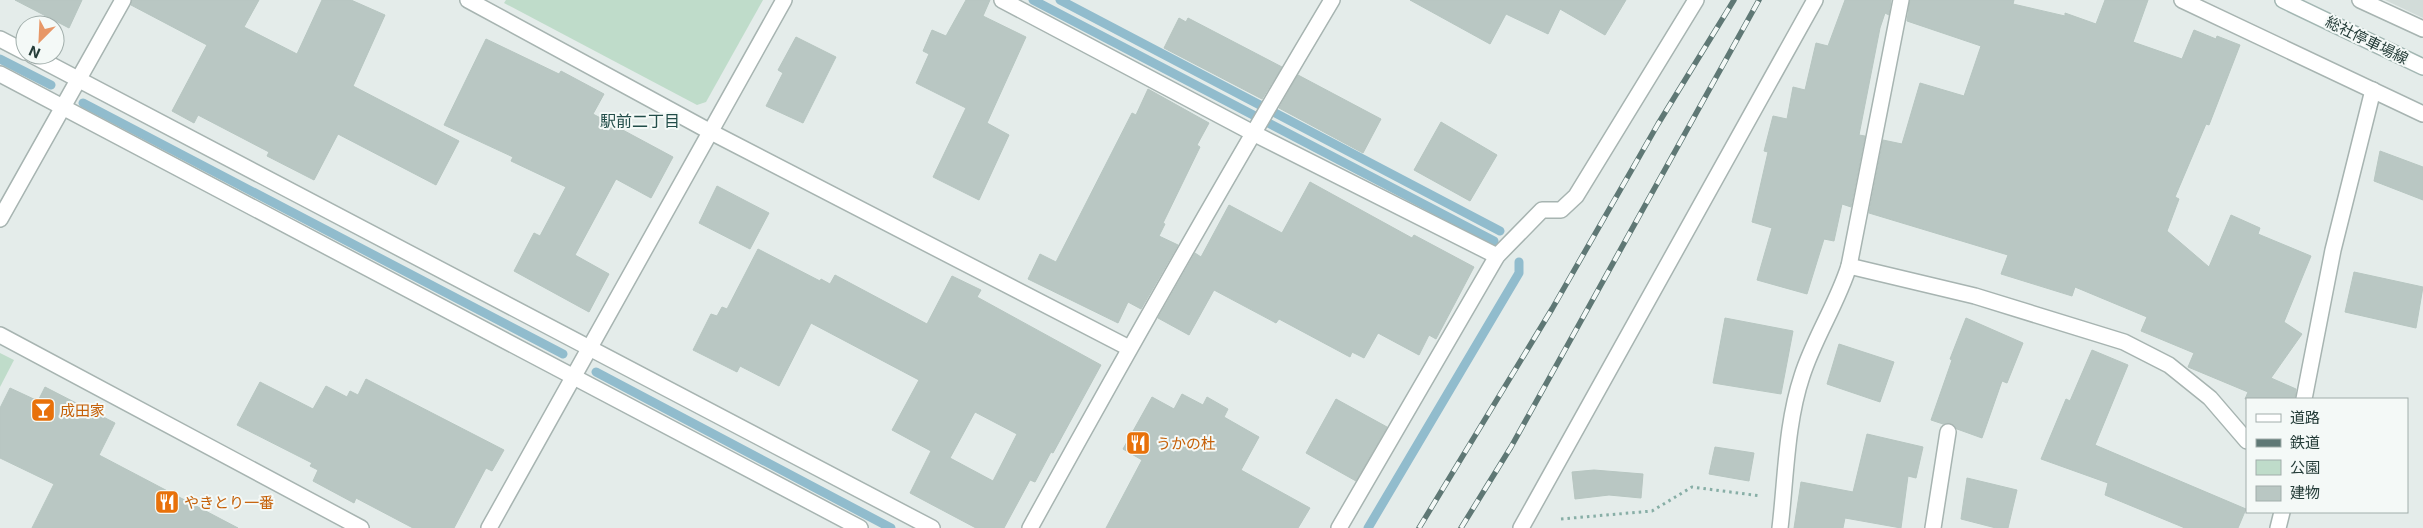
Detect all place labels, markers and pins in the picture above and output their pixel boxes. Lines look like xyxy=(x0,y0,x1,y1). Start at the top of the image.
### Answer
bar icon: 成田家 xyxy=(30,397,56,423)
place label: 成田家 xyxy=(60,401,105,420)
restaurant icon: うかの杜 xyxy=(1125,430,1151,456)
place label: うかの杜 xyxy=(1156,434,1216,453)
restaurant icon: やきとり一番 xyxy=(154,489,180,515)
place label: やきとり一番 xyxy=(184,493,274,512)

